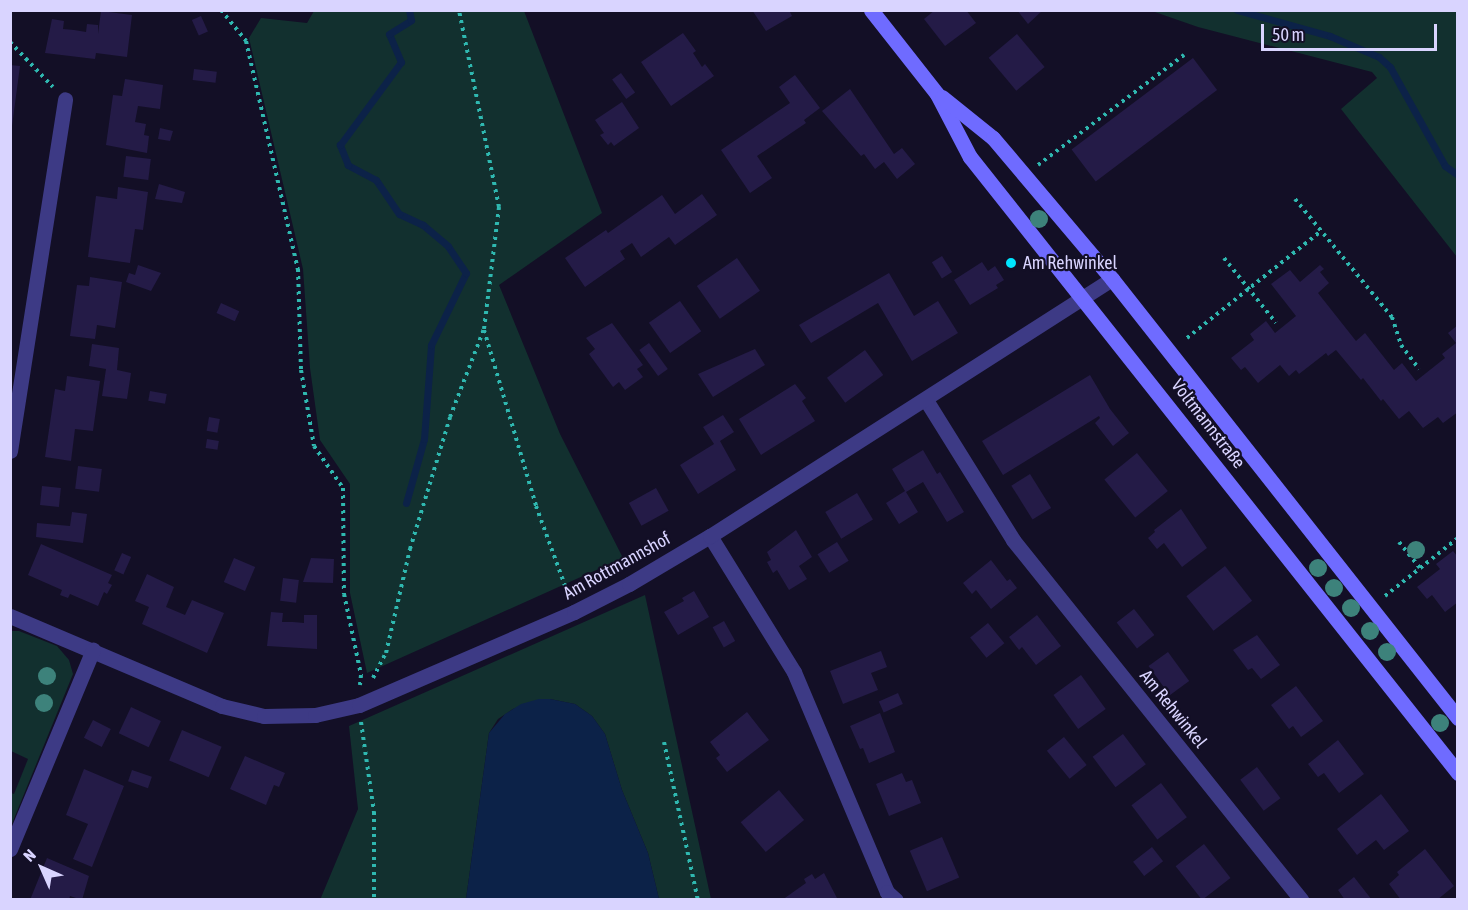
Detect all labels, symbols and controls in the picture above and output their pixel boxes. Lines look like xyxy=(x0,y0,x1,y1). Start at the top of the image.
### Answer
scale bar xyxy=(1264,12,1440,50)
text: 50 m xyxy=(1272,24,1304,45)
place label: Am Rehwinkel xyxy=(1023,252,1117,274)
marker: Am Rehwinkel xyxy=(1004,256,1018,270)
street label: Voltmannstraße xyxy=(1167,375,1249,473)
street label: Am Rottmannshof xyxy=(560,528,674,604)
street label: Am Rehwinkel xyxy=(1135,666,1211,752)
north arrow xyxy=(12,838,72,898)
text: N xyxy=(20,846,39,865)

